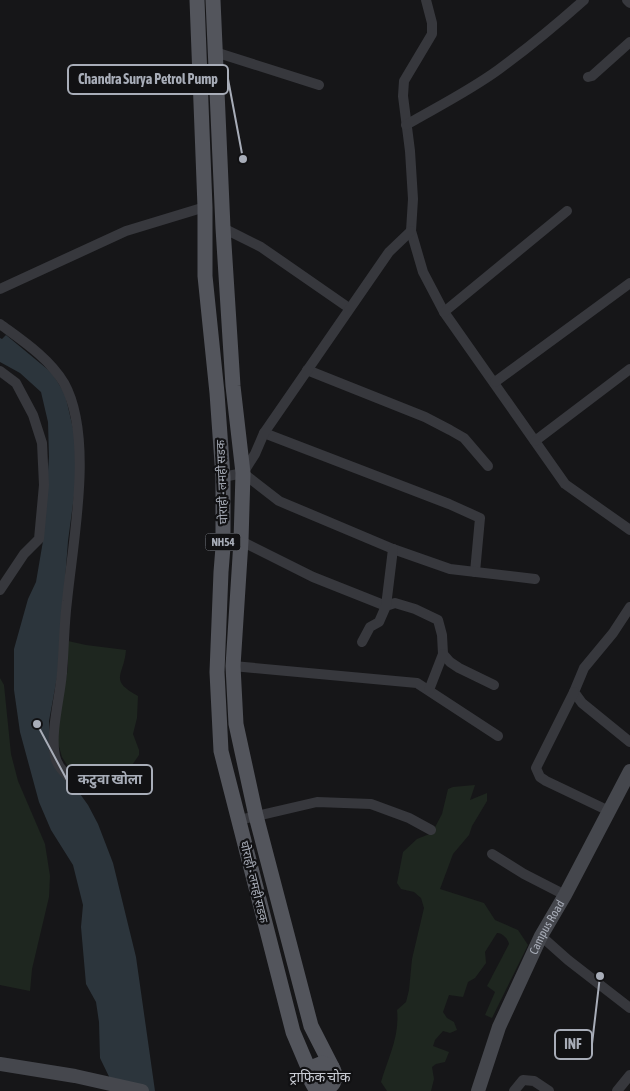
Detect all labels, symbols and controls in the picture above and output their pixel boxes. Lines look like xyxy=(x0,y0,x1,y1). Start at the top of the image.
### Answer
callout: Chandra Surya Petrol Pump xyxy=(68,65,228,94)
text: Chandra Surya Petrol Pump xyxy=(78,71,218,87)
street label: घोराही - लमही सडक xyxy=(213,439,230,524)
road number: NH54 xyxy=(206,534,240,550)
callout: कटुवा खोला xyxy=(67,765,152,794)
text: कटुवा खोला xyxy=(78,771,143,789)
street label: घोराही - लमही सडक xyxy=(237,839,272,925)
street label: Campus Road xyxy=(526,898,567,957)
callout: INF xyxy=(555,1030,592,1059)
text: INF xyxy=(564,1036,582,1052)
district label: ट्राफिक चोक xyxy=(289,1069,351,1086)

